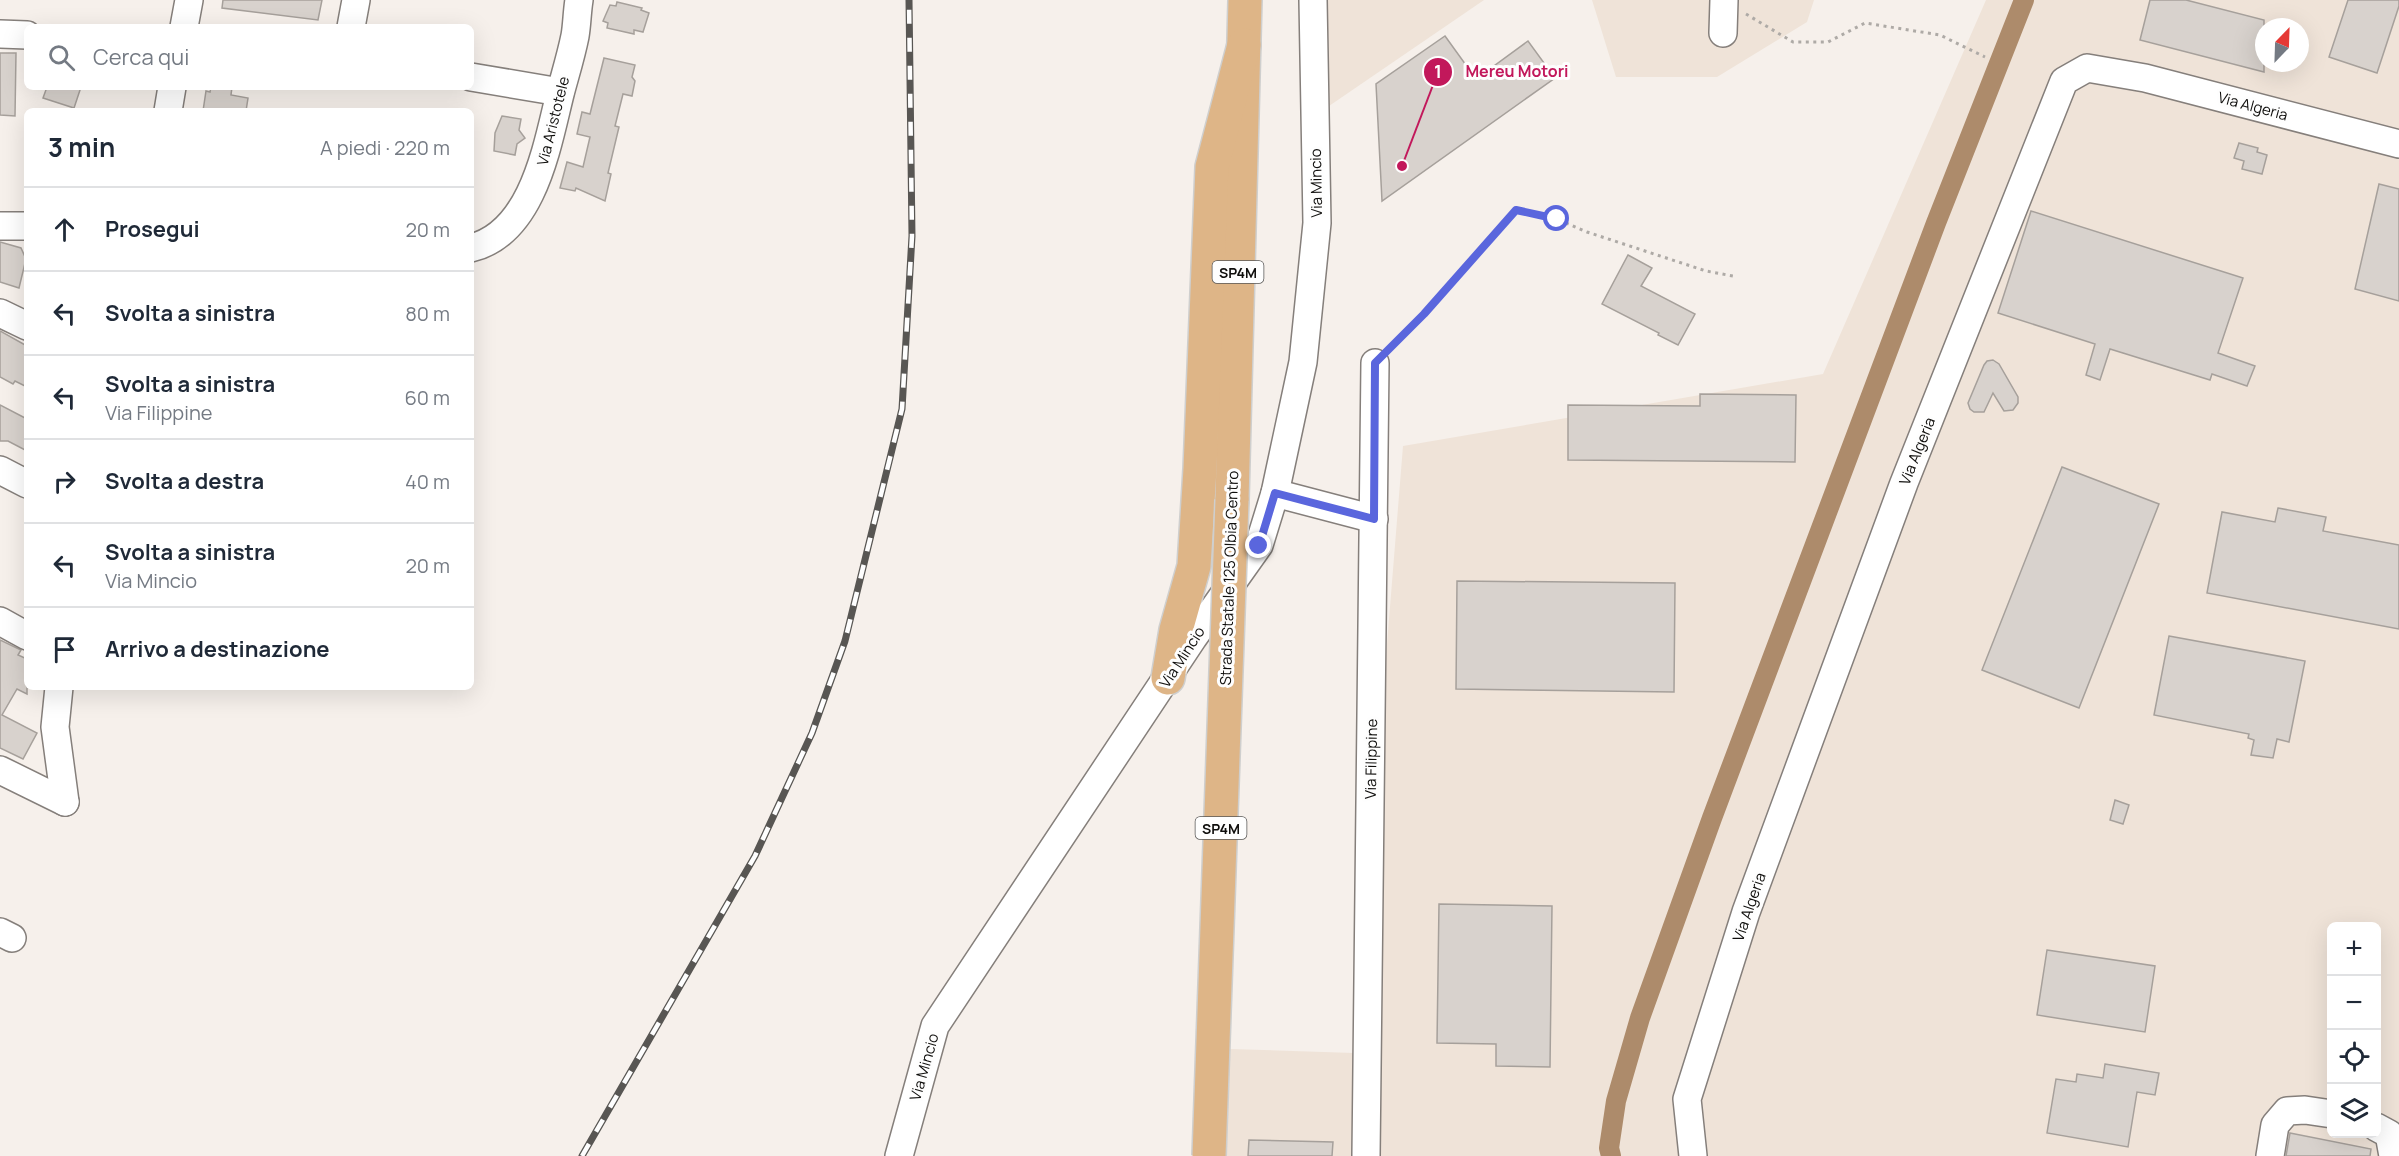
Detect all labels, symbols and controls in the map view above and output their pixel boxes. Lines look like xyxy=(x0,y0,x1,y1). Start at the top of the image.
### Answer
north arrow xyxy=(2255,18,2309,72)
search box xyxy=(24,24,474,90)
icon: search xyxy=(45,41,78,74)
text: Cerca qui xyxy=(93,42,189,72)
callout: Mereu Motori xyxy=(1423,55,1581,89)
text: 1 xyxy=(1434,59,1442,83)
text: Mereu Motori xyxy=(1465,60,1569,82)
street label: Via Aristotele xyxy=(532,74,574,168)
street label: Via Algeria xyxy=(2216,87,2290,125)
text: 3 min xyxy=(48,129,115,165)
text: A piedi · 220 m xyxy=(320,134,450,161)
street label: Via Mincio xyxy=(1305,148,1327,218)
route start xyxy=(1543,205,1569,231)
icon: ahead xyxy=(48,213,81,246)
text: Prosegui xyxy=(105,214,200,244)
text: 20 m xyxy=(405,216,450,243)
road number: SP4M xyxy=(1212,261,1264,283)
icon: left xyxy=(48,297,81,330)
text: Svolta a sinistra xyxy=(105,298,275,328)
text: 80 m xyxy=(405,300,450,327)
text: Svolta a sinistra xyxy=(105,369,275,399)
icon: left xyxy=(48,381,81,414)
text: 60 m xyxy=(404,384,450,411)
text: Via Filippine xyxy=(105,399,212,426)
street label: Via Algeria xyxy=(1894,414,1940,488)
icon: right xyxy=(48,465,81,498)
text: Svolta a destra xyxy=(105,466,264,496)
text: 40 m xyxy=(405,468,450,495)
street label: Strada Statale 125 Olbia Centro xyxy=(1215,470,1243,686)
route end xyxy=(1245,532,1271,558)
text: Svolta a sinistra xyxy=(105,537,275,567)
icon: left xyxy=(48,549,81,582)
text: 20 m xyxy=(405,552,450,579)
text: Via Mincio xyxy=(105,567,197,594)
street label: Via Mincio xyxy=(1154,622,1210,692)
icon: arrive xyxy=(48,633,81,666)
text: Arrivo a destinazione xyxy=(105,634,329,664)
street label: Via Filippine xyxy=(1360,718,1382,799)
road number: SP4M xyxy=(1196,817,1246,839)
street label: Via Algeria xyxy=(1727,870,1771,944)
map controls xyxy=(2327,922,2381,1138)
button: + xyxy=(2327,922,2381,976)
button: − xyxy=(2327,976,2381,1030)
button: locate xyxy=(2327,1030,2381,1084)
street label: Via Mincio xyxy=(904,1031,944,1103)
button: layers xyxy=(2327,1084,2381,1138)

